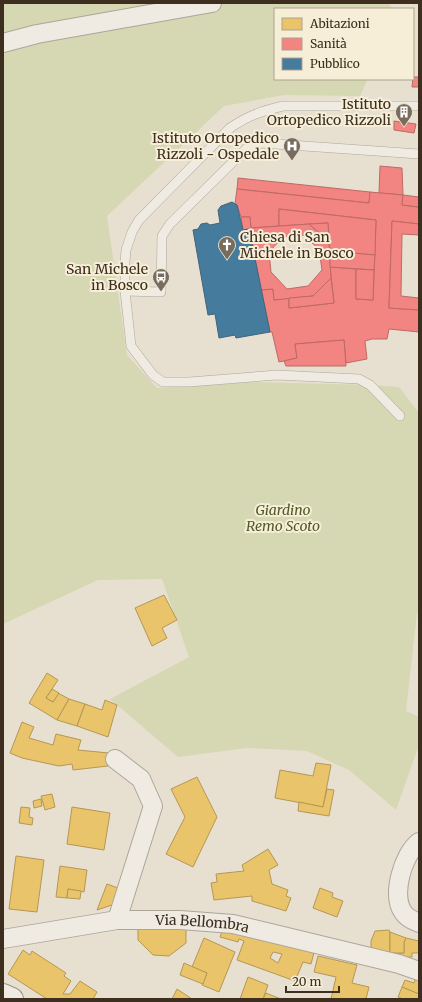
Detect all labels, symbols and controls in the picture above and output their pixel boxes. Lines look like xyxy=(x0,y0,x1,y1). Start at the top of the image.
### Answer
legend xyxy=(274,8,414,80)
text: Abitazioni xyxy=(309,16,370,31)
text: Sanità xyxy=(310,36,347,51)
text: Pubblico xyxy=(310,56,360,71)
place label: Istituto Ortopedico Rizzoli xyxy=(267,95,391,129)
building icon: Istituto Ortopedico Rizzoli xyxy=(394,102,414,127)
place label: Istituto Ortopedico Rizzoli - Ospedale xyxy=(152,129,279,163)
hospital icon: Istituto Ortopedico Rizzoli - Ospedale xyxy=(282,136,302,161)
place label: Chiesa di San Michele in Bosco xyxy=(240,228,354,262)
church icon: Chiesa di San Michele in Bosco xyxy=(217,235,237,260)
place label: San Michele in Bosco xyxy=(66,260,148,294)
bus stop icon: San Michele in Bosco xyxy=(151,267,171,292)
park label: Giardino Remo Scoto xyxy=(246,501,320,535)
street label: Via Bellombra xyxy=(154,911,252,937)
scale bar xyxy=(286,968,339,994)
text: 20 m xyxy=(292,974,321,989)

